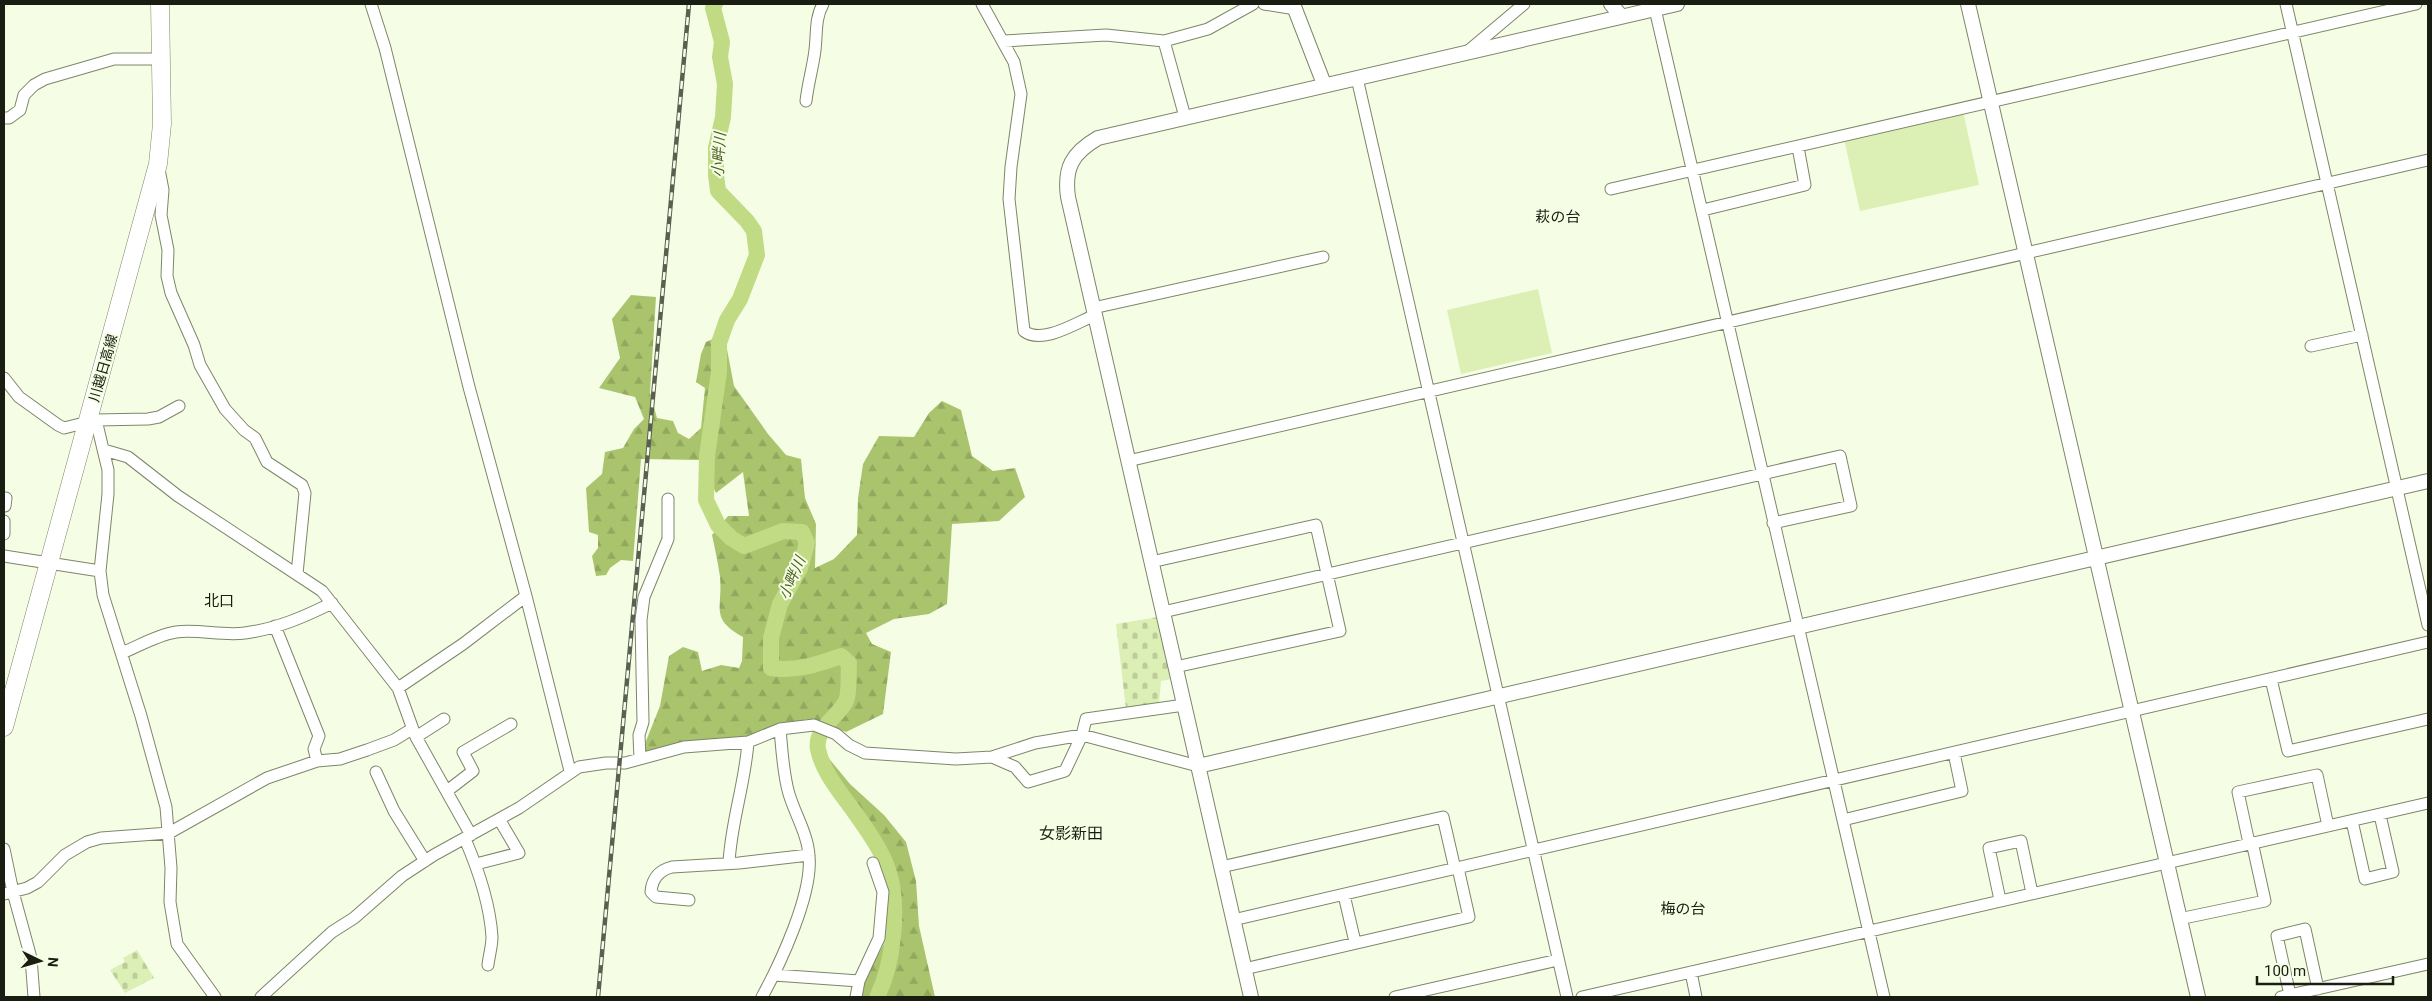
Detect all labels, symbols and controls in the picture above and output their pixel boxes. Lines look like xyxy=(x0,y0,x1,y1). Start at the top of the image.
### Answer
water label: 小畔川 xyxy=(709,130,729,178)
district label: 萩の台 xyxy=(1535,208,1581,226)
street label: 川越日高線 xyxy=(86,332,120,404)
water label: 小畔川 xyxy=(775,552,810,602)
district label: 北口 xyxy=(204,592,234,610)
district label: 女影新田 xyxy=(1039,824,1103,843)
district label: 梅の台 xyxy=(1660,900,1706,918)
north arrow xyxy=(15,936,65,986)
scale bar xyxy=(2257,954,2393,986)
text: N xyxy=(45,957,61,968)
text: 100 m xyxy=(2264,962,2306,980)

